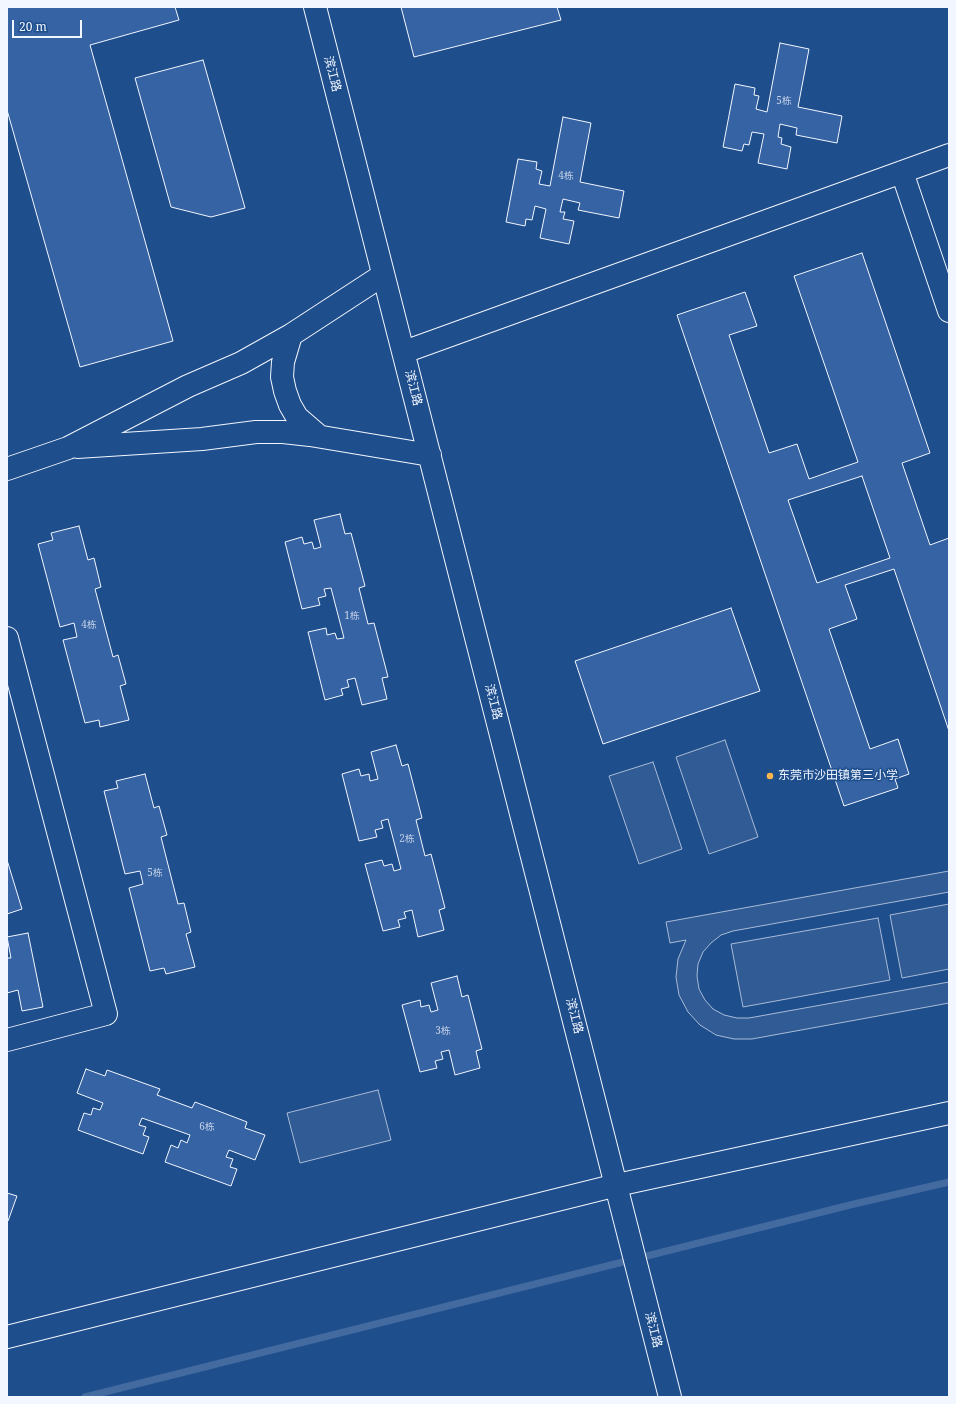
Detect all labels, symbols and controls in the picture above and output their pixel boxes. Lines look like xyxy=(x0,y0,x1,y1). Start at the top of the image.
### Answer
scale bar xyxy=(14,12,84,38)
text: 20 m xyxy=(19,18,47,35)
street label: 滨江路 xyxy=(321,55,343,93)
house number: 5栋 xyxy=(776,95,792,107)
house number: 4栋 xyxy=(558,170,574,182)
street label: 滨江路 xyxy=(402,369,424,407)
house number: 1栋 xyxy=(344,610,360,622)
house number: 4栋 xyxy=(81,619,97,631)
street label: 滨江路 xyxy=(482,683,504,721)
place label: 东莞市沙田镇第三小学 xyxy=(778,769,898,783)
marker: 东莞市沙田镇第三小学 xyxy=(765,771,775,781)
house number: 2栋 xyxy=(399,833,415,845)
house number: 5栋 xyxy=(147,867,163,879)
street label: 滨江路 xyxy=(563,997,585,1035)
house number: 3栋 xyxy=(435,1025,451,1037)
house number: 6栋 xyxy=(199,1121,215,1133)
street label: 滨江路 xyxy=(642,1311,664,1349)

